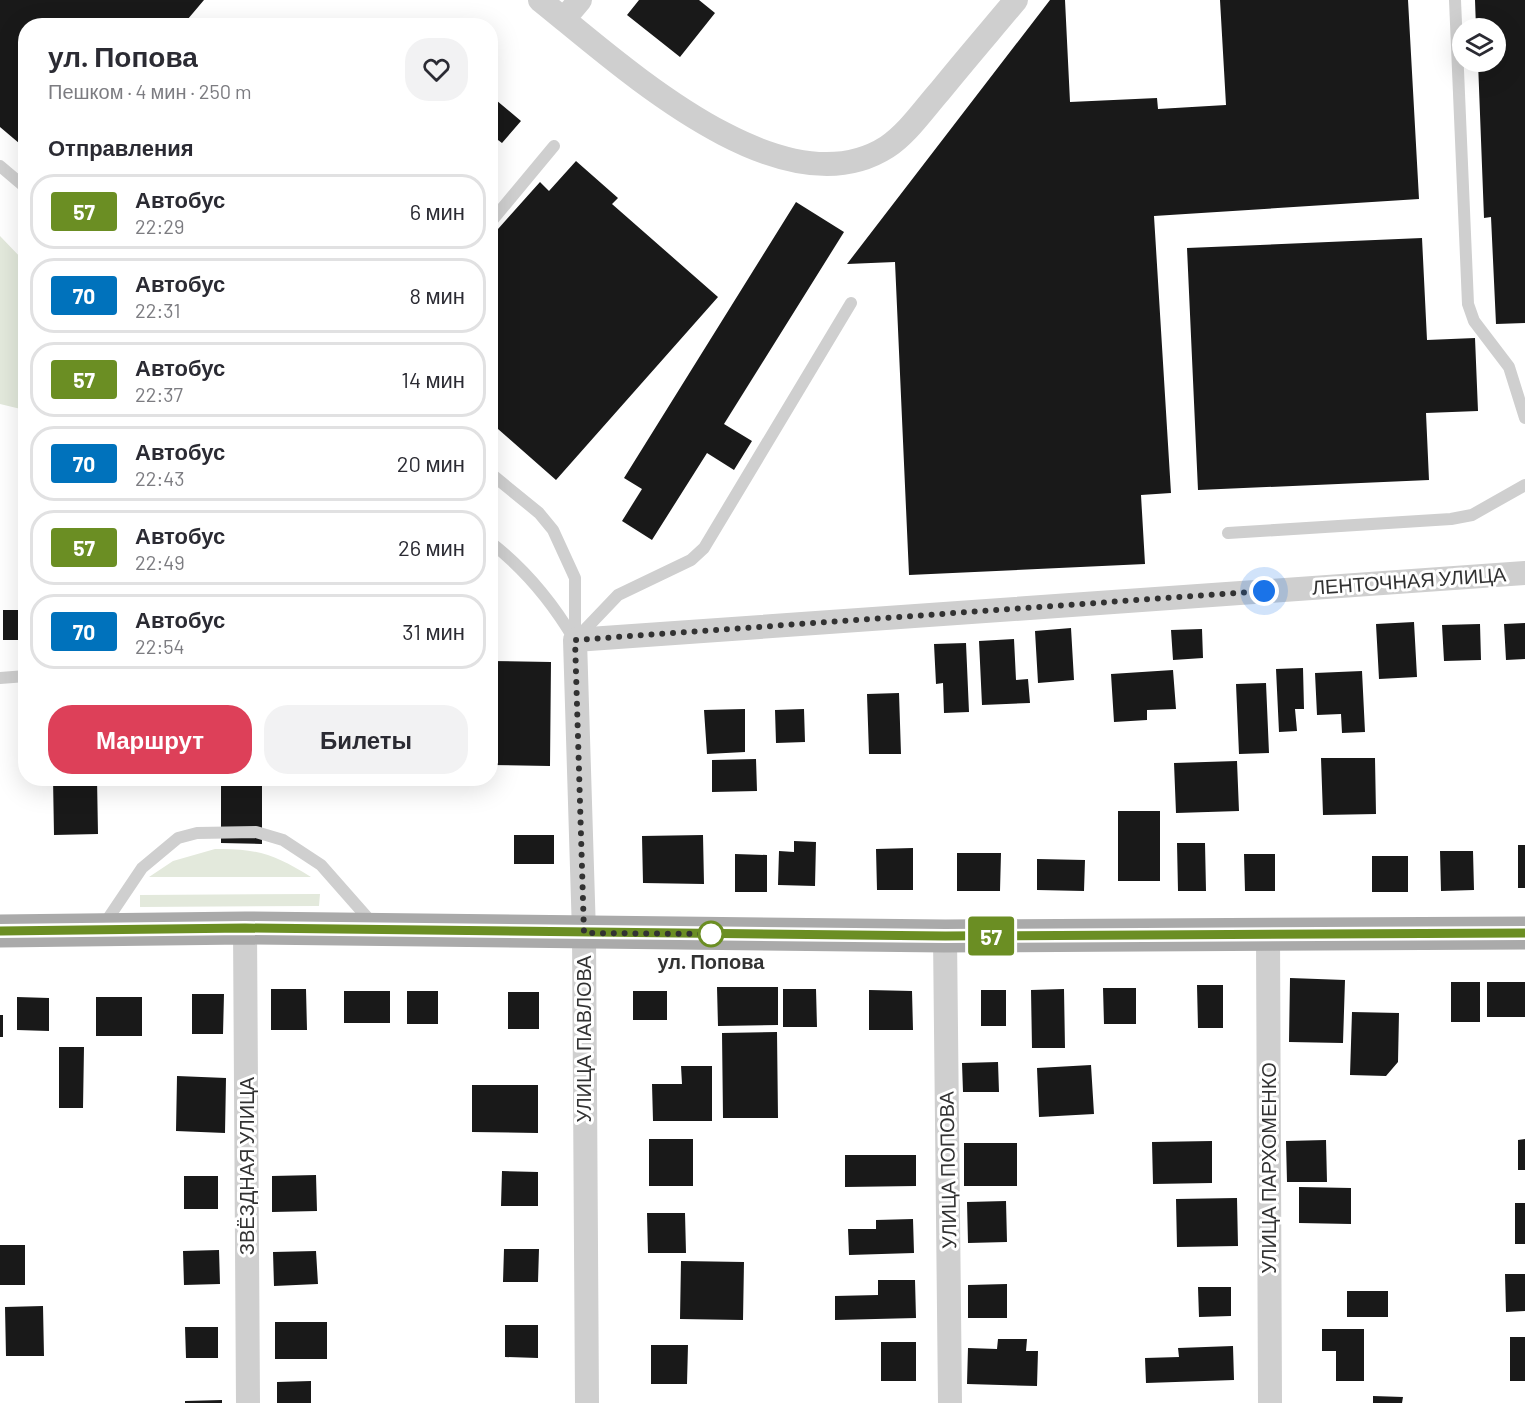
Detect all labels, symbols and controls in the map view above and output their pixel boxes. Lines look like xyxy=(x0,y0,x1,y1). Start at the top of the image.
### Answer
map controls xyxy=(1452,18,1506,72)
button: layers xyxy=(1452,18,1506,72)
button: heart xyxy=(405,38,468,101)
text: ул. Попова xyxy=(48,39,198,73)
text: Пешком · 4 мин · 250 m xyxy=(48,79,252,103)
text: Отправления xyxy=(48,134,194,160)
text: Автобус xyxy=(135,186,225,212)
text: 6 мин xyxy=(410,198,465,224)
text: 57 xyxy=(73,199,95,224)
text: 22:29 xyxy=(135,214,184,238)
text: Автобус xyxy=(135,270,225,296)
text: 8 мин xyxy=(410,282,465,308)
text: 70 xyxy=(73,283,95,308)
text: 22:31 xyxy=(135,298,180,322)
text: Автобус xyxy=(135,354,225,380)
text: 14 мин xyxy=(401,366,465,392)
text: 57 xyxy=(73,367,95,392)
text: 22:37 xyxy=(135,382,183,406)
text: Автобус xyxy=(135,438,225,464)
text: 20 мин xyxy=(397,450,465,476)
text: 70 xyxy=(73,451,95,476)
text: 22:43 xyxy=(135,466,185,490)
text: Автобус xyxy=(135,522,225,548)
text: 26 мин xyxy=(398,534,465,560)
text: 57 xyxy=(73,535,95,560)
text: 22:49 xyxy=(135,550,185,574)
street label: ЛЕНТОЧНАЯ УЛИЦА xyxy=(1311,561,1507,599)
your location xyxy=(1249,576,1279,606)
text: Автобус xyxy=(135,606,225,632)
text: 31 мин xyxy=(402,618,465,644)
text: 70 xyxy=(73,619,95,644)
text: 22:54 xyxy=(135,634,185,658)
button: Маршрут xyxy=(48,705,252,774)
button: Билеты xyxy=(264,705,468,774)
line badge: 57 xyxy=(964,916,1018,956)
marker: ул. Попова xyxy=(698,921,724,947)
text: 57 xyxy=(980,924,1002,949)
place label: ул. Попова xyxy=(657,949,765,973)
street label: УЛИЦА ПАВЛОВА xyxy=(571,955,595,1123)
street label: УЛИЦА ПАРХОМЕНКО xyxy=(1256,1062,1280,1274)
street label: ЗВЁЗДНАЯ УЛИЦА xyxy=(234,1076,258,1255)
street label: УЛИЦА ПОПОВА xyxy=(934,1090,960,1249)

